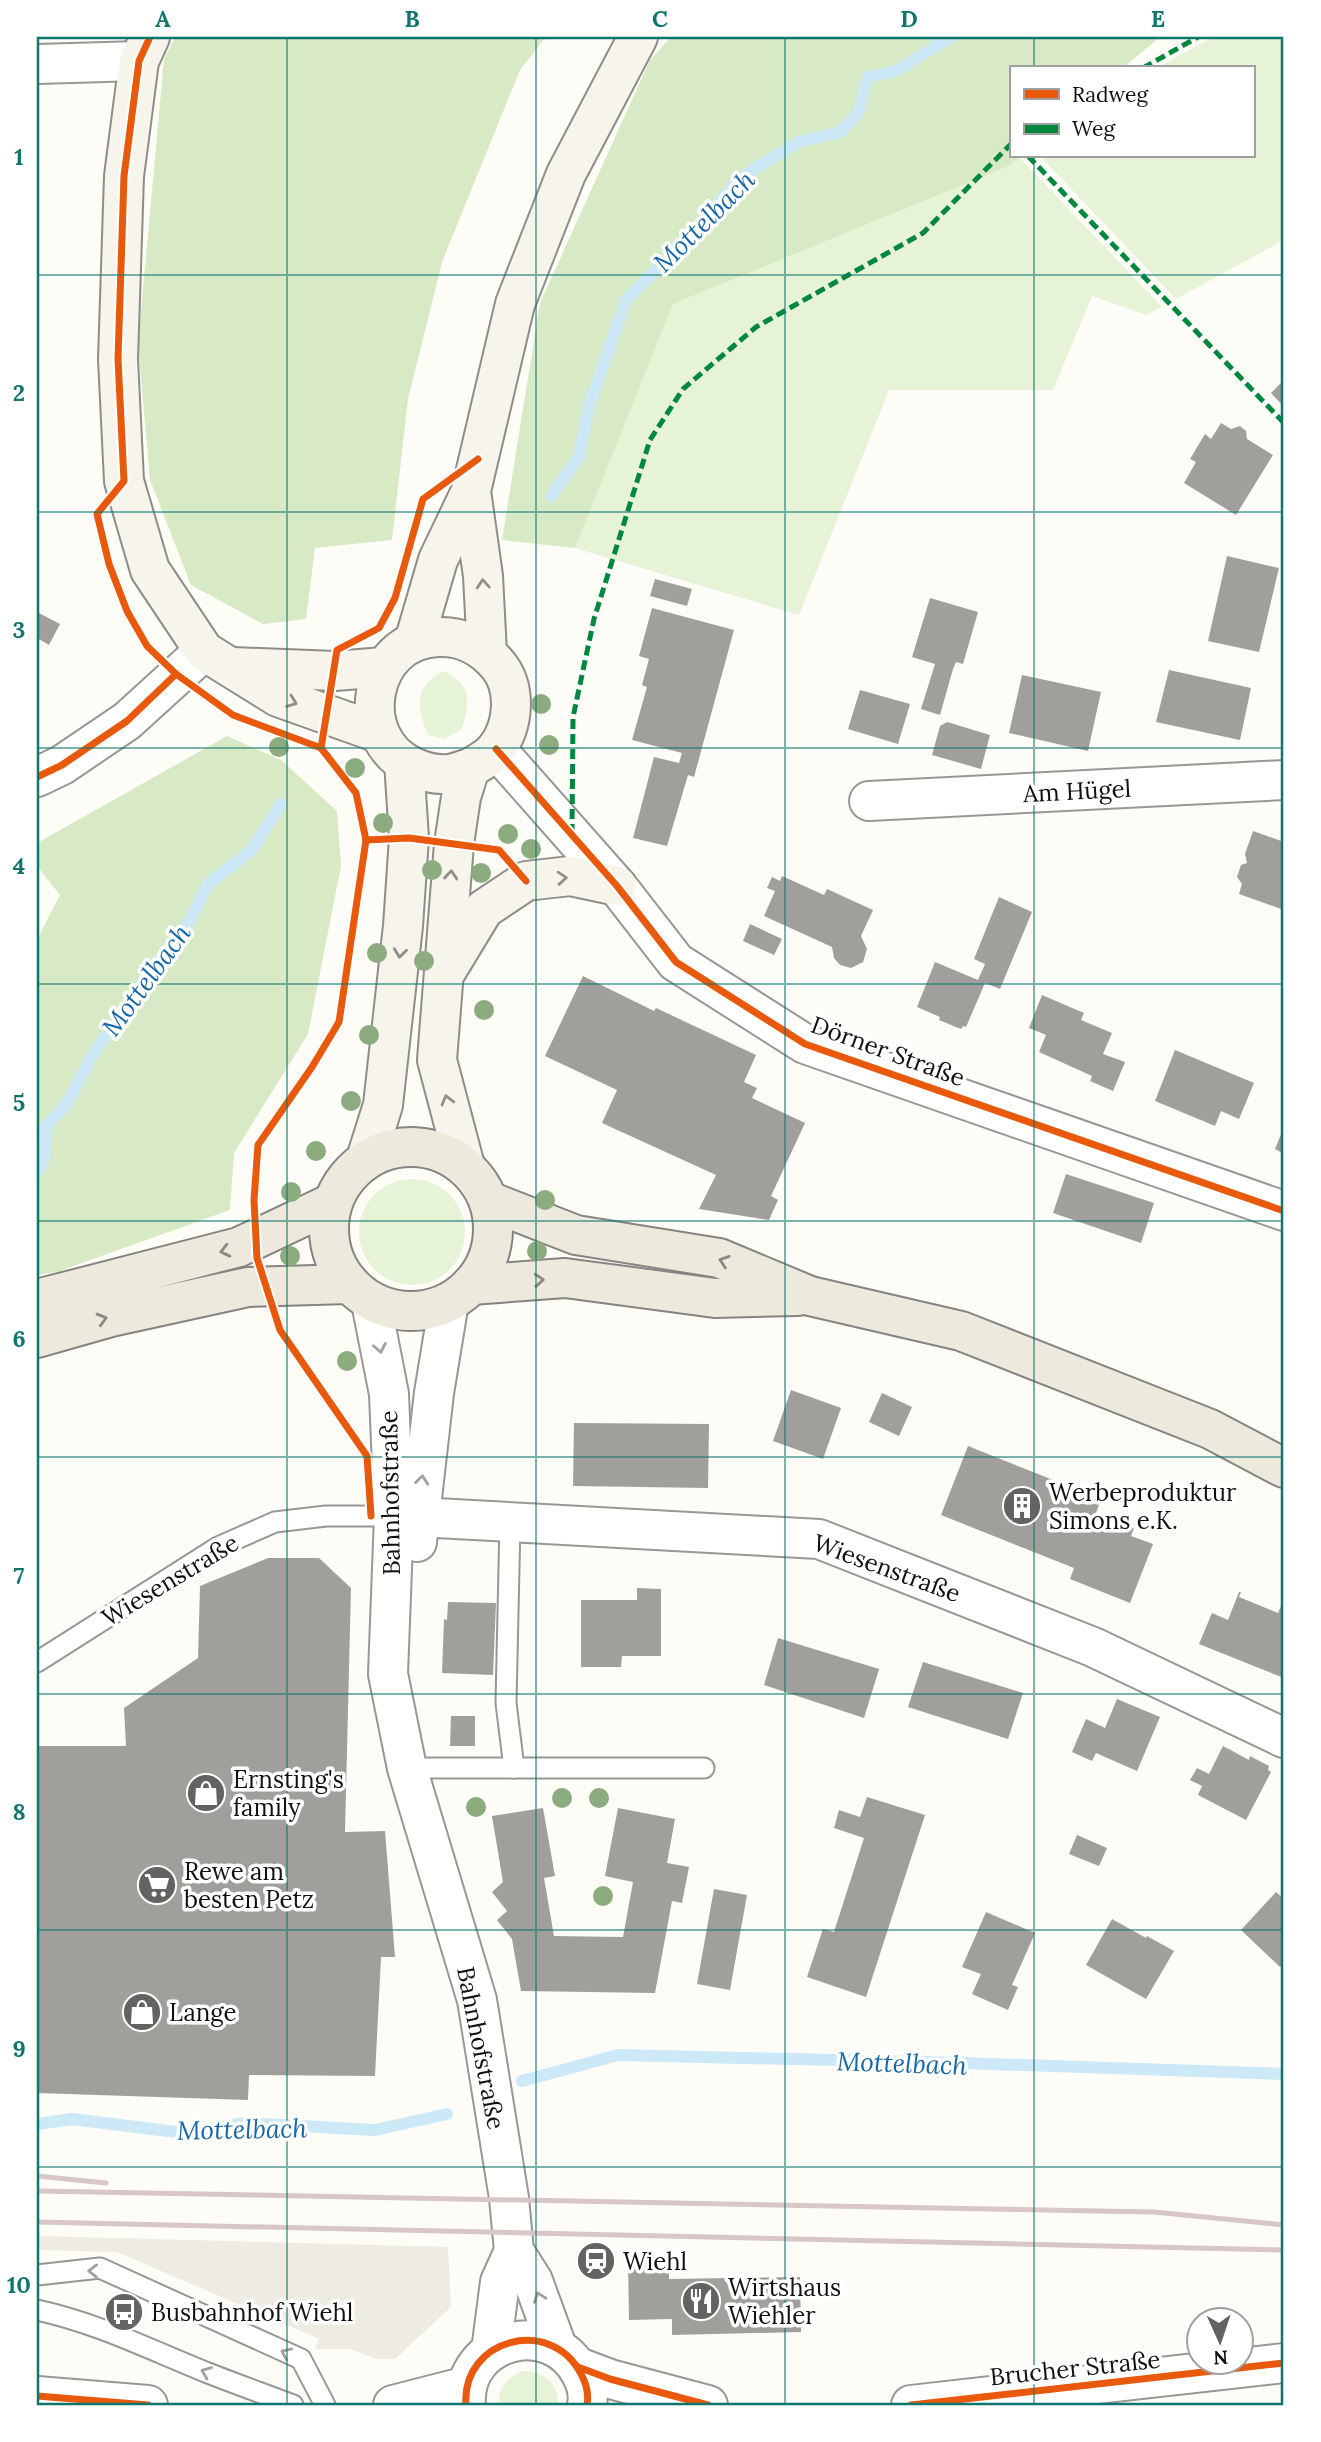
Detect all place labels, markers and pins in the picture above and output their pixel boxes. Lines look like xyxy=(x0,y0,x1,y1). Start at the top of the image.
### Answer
place label: Werbeproduktur Simons e.K. xyxy=(1049,1477,1237,1536)
building icon: Werbeproduktur Simons e.K. xyxy=(1001,1485,1043,1527)
place label: Ernsting's family xyxy=(233,1764,344,1823)
shop icon: Ernsting's family xyxy=(185,1772,227,1814)
place label: Rewe am besten Petz xyxy=(184,1856,314,1915)
supermarket icon: Rewe am besten Petz xyxy=(136,1864,178,1906)
shop icon: Lange xyxy=(121,1991,163,2033)
place label: Lange xyxy=(169,1997,237,2028)
station icon: Wiehl xyxy=(575,2240,617,2282)
place label: Wiehl xyxy=(623,2246,687,2277)
place label: Wirtshaus Wiehler xyxy=(728,2272,841,2331)
restaurant icon: Wirtshaus Wiehler xyxy=(680,2280,722,2322)
bus stop icon: Busbahnhof Wiehl xyxy=(103,2291,145,2333)
place label: Busbahnhof Wiehl xyxy=(151,2297,353,2328)

